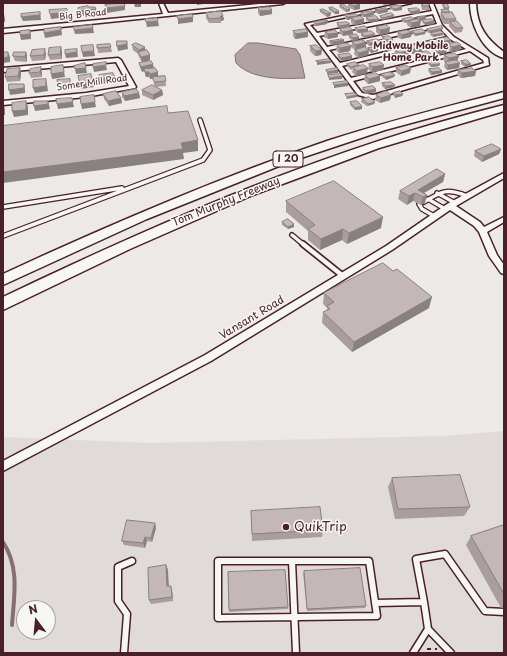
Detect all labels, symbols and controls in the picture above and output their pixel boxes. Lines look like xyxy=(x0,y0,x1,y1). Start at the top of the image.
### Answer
street label: Big B Road xyxy=(59,7,107,23)
district label: Midway Mobile Home Park xyxy=(373,40,449,64)
street label: Somer Mill Road xyxy=(56,73,128,93)
road number: I 20 xyxy=(273,151,303,167)
street label: Tom Murphy Freeway xyxy=(170,174,282,230)
street label: Vansant Road xyxy=(217,293,287,343)
place label: QuikTrip xyxy=(294,519,347,535)
marker: QuikTrip xyxy=(281,522,291,532)
north arrow xyxy=(16,600,56,640)
text: N xyxy=(26,600,39,618)

